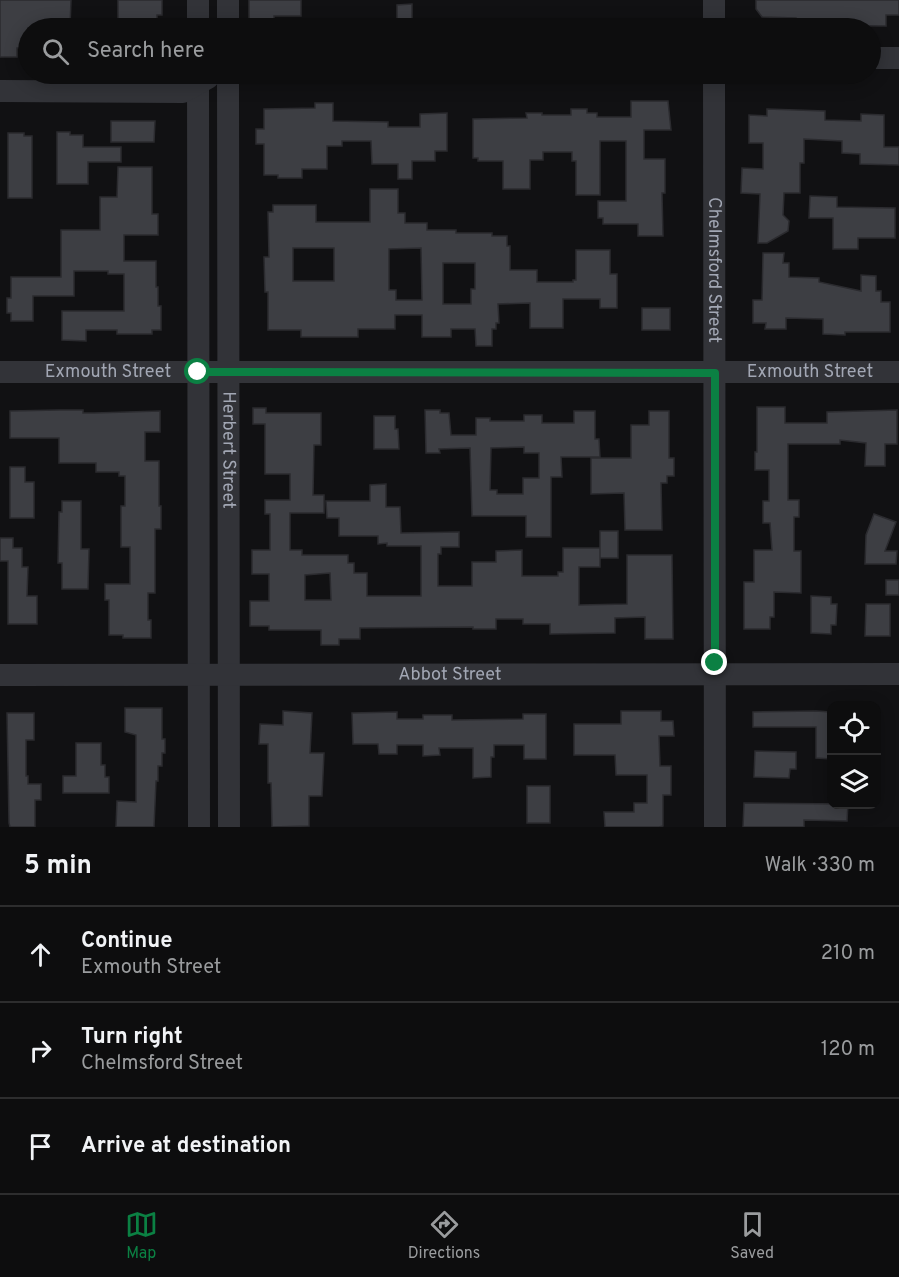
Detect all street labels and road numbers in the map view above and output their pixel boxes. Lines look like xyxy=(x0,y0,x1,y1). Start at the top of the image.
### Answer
street label: Chelmsford Street xyxy=(703,197,726,343)
street label: Exmouth Street xyxy=(45,361,171,384)
street label: Exmouth Street xyxy=(747,361,873,384)
street label: Herbert Street xyxy=(217,391,240,509)
street label: Abbot Street xyxy=(398,663,502,686)

